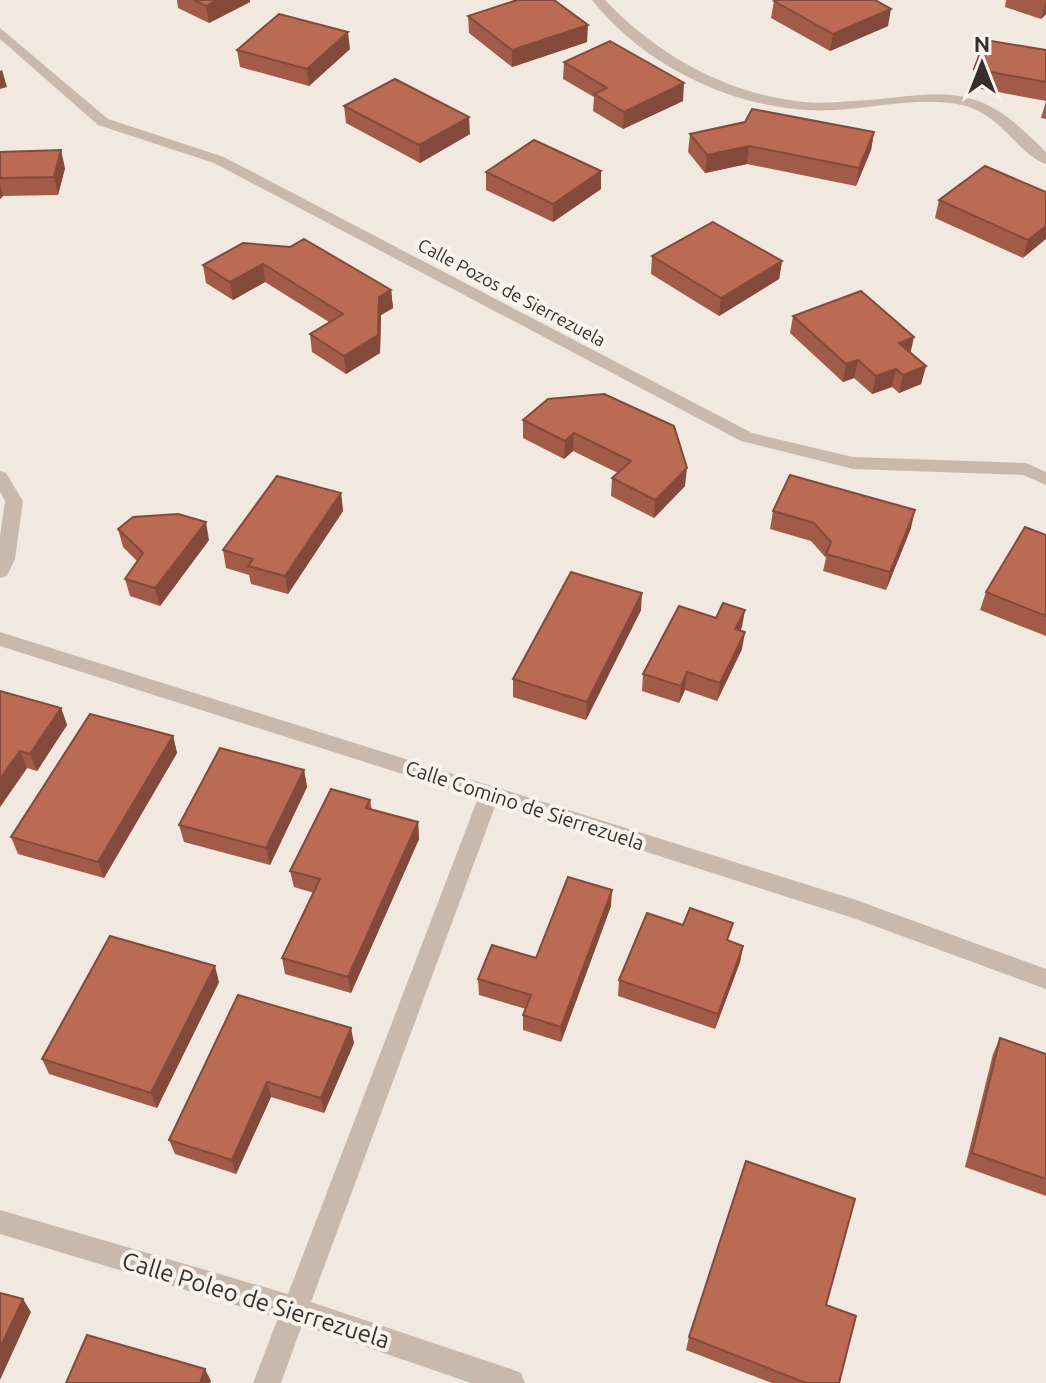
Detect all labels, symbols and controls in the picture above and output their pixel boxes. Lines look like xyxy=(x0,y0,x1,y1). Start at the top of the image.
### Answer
north arrow xyxy=(942,24,1022,104)
text: N xyxy=(974,31,990,56)
street label: Calle Pozos de Sierrezuela xyxy=(415,234,609,350)
street label: Calle Comino de Sierrezuela xyxy=(403,756,647,854)
street label: Calle Poleo de Sierrezuela xyxy=(119,1246,393,1354)

